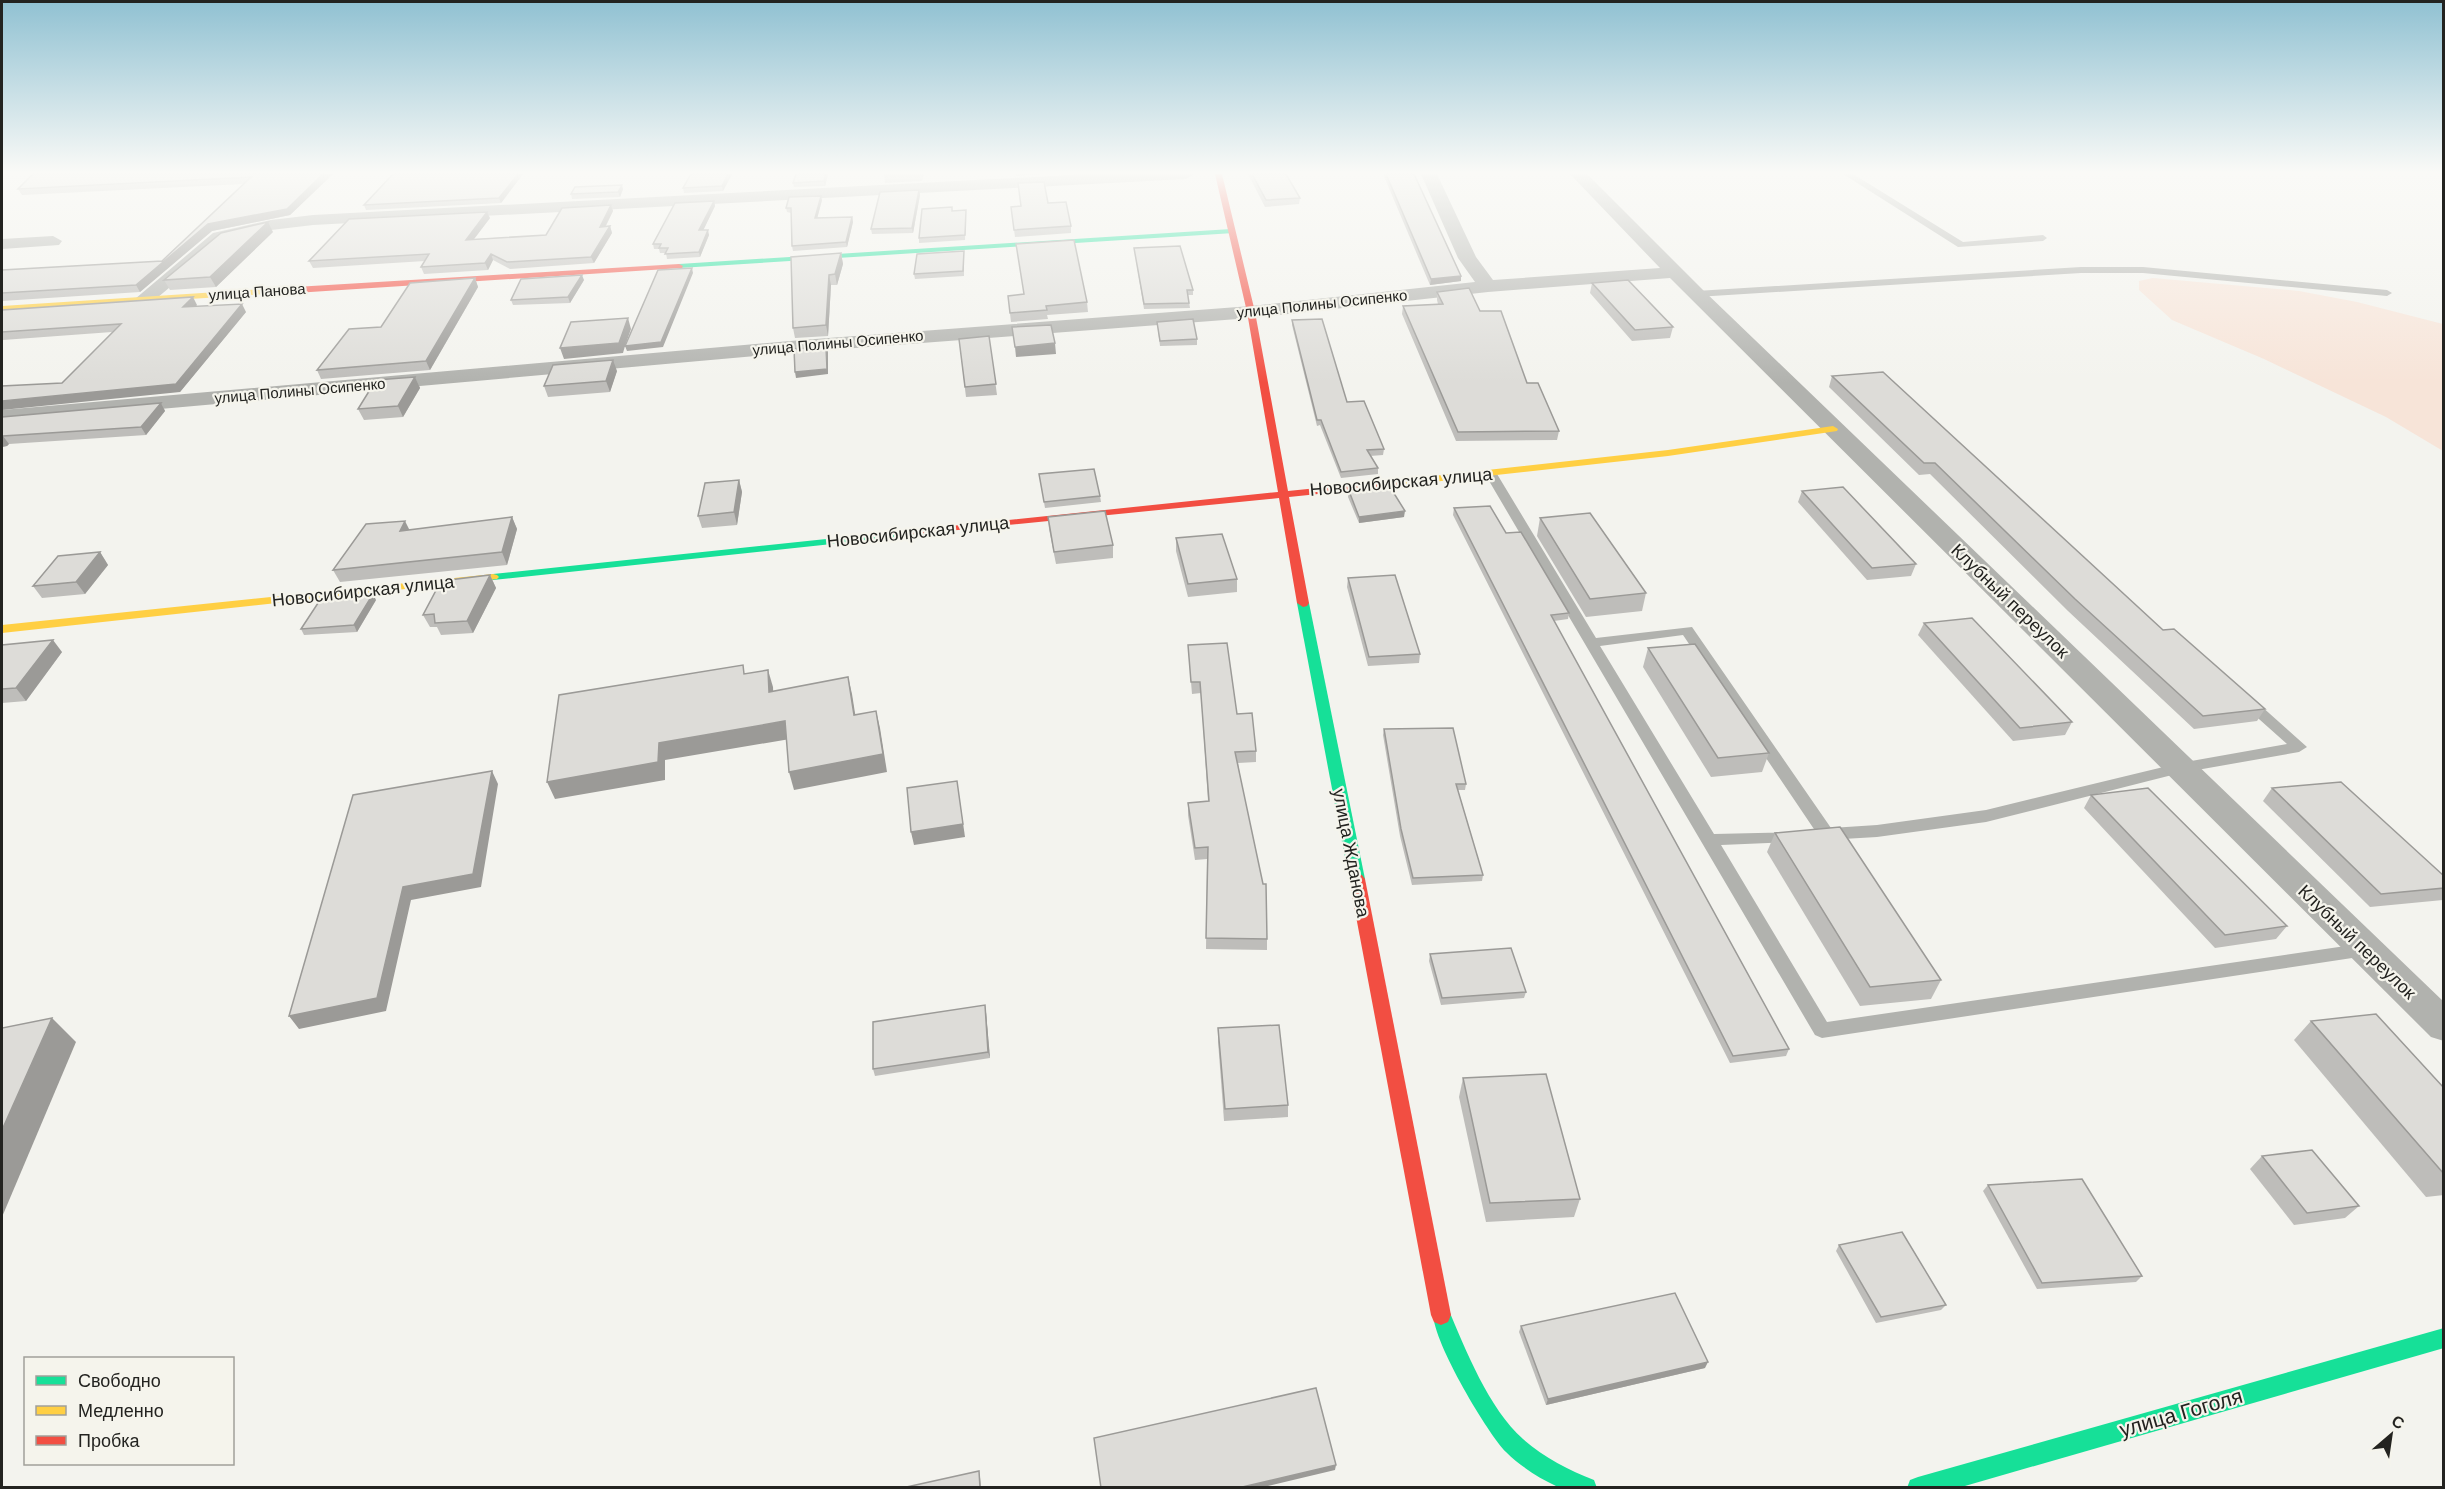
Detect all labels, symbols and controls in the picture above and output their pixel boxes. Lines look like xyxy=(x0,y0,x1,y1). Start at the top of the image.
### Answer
street label: улица Панова xyxy=(208,279,307,305)
street label: улица Полины Осипенко xyxy=(1236,285,1408,323)
street label: улица Полины Осипенко xyxy=(752,326,924,360)
street label: улица Полины Осипенко xyxy=(214,374,386,408)
street label: Новосибирская улица xyxy=(1309,462,1494,502)
street label: Новосибирская улица xyxy=(826,510,1011,554)
street label: Клубный переулок xyxy=(1946,539,2074,664)
street label: Новосибирская улица xyxy=(271,569,456,613)
street label: улица Жданова xyxy=(1327,787,1375,920)
street label: Клубный переулок xyxy=(2293,880,2421,1005)
legend xyxy=(24,1357,234,1465)
text: Свободно xyxy=(78,1369,161,1393)
street label: улица Гоголя xyxy=(2116,1382,2246,1444)
text: Медленно xyxy=(78,1399,164,1423)
north arrow xyxy=(2361,1405,2421,1465)
text: С xyxy=(2388,1410,2409,1435)
text: Пробка xyxy=(78,1429,141,1453)

